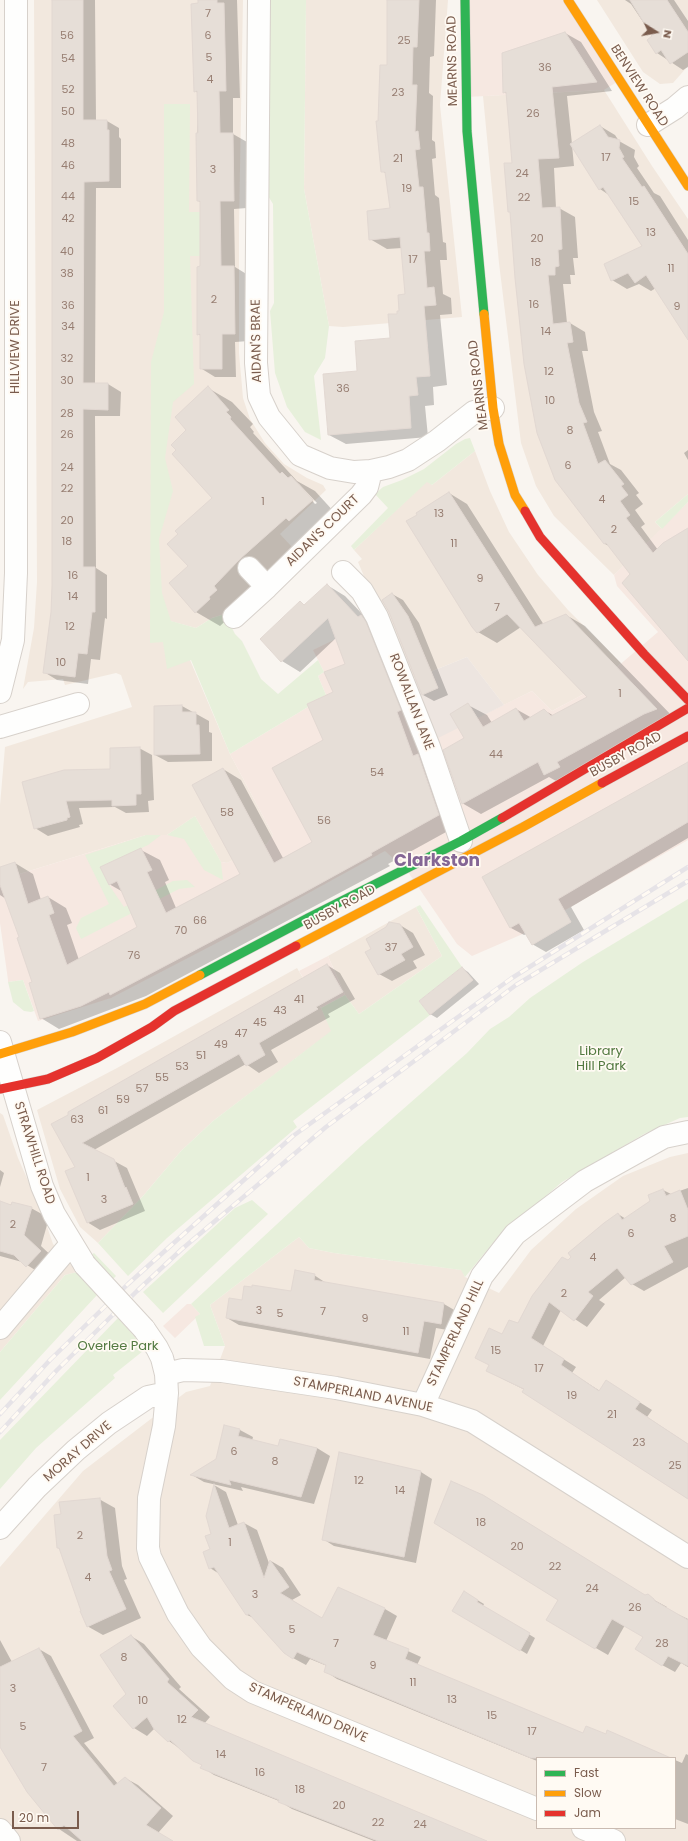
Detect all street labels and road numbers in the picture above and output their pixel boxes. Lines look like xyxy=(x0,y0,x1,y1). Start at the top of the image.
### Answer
street label: MEARNS ROAD xyxy=(444,15,462,107)
street label: BENVIEW ROAD xyxy=(607,42,671,130)
street label: AIDAN'S BRAE xyxy=(248,299,266,383)
street label: HILLVIEW DRIVE xyxy=(8,300,24,394)
street label: MEARNS ROAD xyxy=(466,339,492,431)
street label: AIDAN'S COURT xyxy=(283,492,363,570)
street label: ROWALLAN LANE xyxy=(385,651,437,753)
street label: BUSBY ROAD xyxy=(587,729,665,781)
street label: BUSBY ROAD xyxy=(301,882,379,934)
street label: STRAWHILL ROAD xyxy=(10,1100,58,1206)
street label: STAMPERLAND HILL xyxy=(424,1277,488,1389)
street label: STAMPERLAND AVENUE xyxy=(292,1374,434,1416)
street label: MORAY DRIVE xyxy=(41,1418,115,1486)
street label: STAMPERLAND DRIVE xyxy=(246,1680,370,1746)

